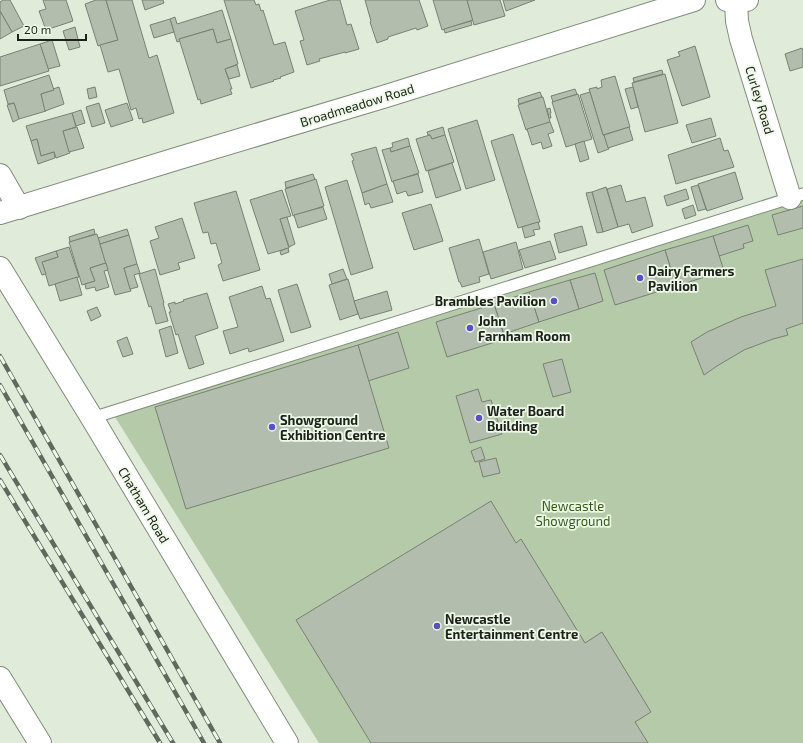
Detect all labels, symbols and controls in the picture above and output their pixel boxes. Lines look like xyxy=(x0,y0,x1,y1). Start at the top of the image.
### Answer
scale bar xyxy=(18,16,86,42)
text: 20 m xyxy=(24,22,51,36)
street label: Curley Road xyxy=(742,64,778,136)
street label: Broadmeadow Road xyxy=(298,80,416,130)
place label: Dairy Farmers Pavilion xyxy=(648,263,735,294)
marker: Dairy Farmers Pavilion xyxy=(635,273,645,283)
place label: Brambles Pavilion xyxy=(435,293,546,309)
marker: Brambles Pavilion xyxy=(549,296,559,306)
place label: John Farnham Room xyxy=(478,313,570,344)
marker: John Farnham Room xyxy=(465,323,475,333)
place label: Water Board Building xyxy=(487,403,564,434)
place label: Showground Exhibition Centre xyxy=(280,412,386,443)
marker: Water Board Building xyxy=(474,413,484,423)
marker: Showground Exhibition Centre xyxy=(267,422,277,432)
street label: Chatham Road xyxy=(115,464,173,546)
park label: Newcastle Showground xyxy=(536,498,611,529)
place label: Newcastle Entertainment Centre xyxy=(445,611,578,642)
marker: Newcastle Entertainment Centre xyxy=(432,621,442,631)

